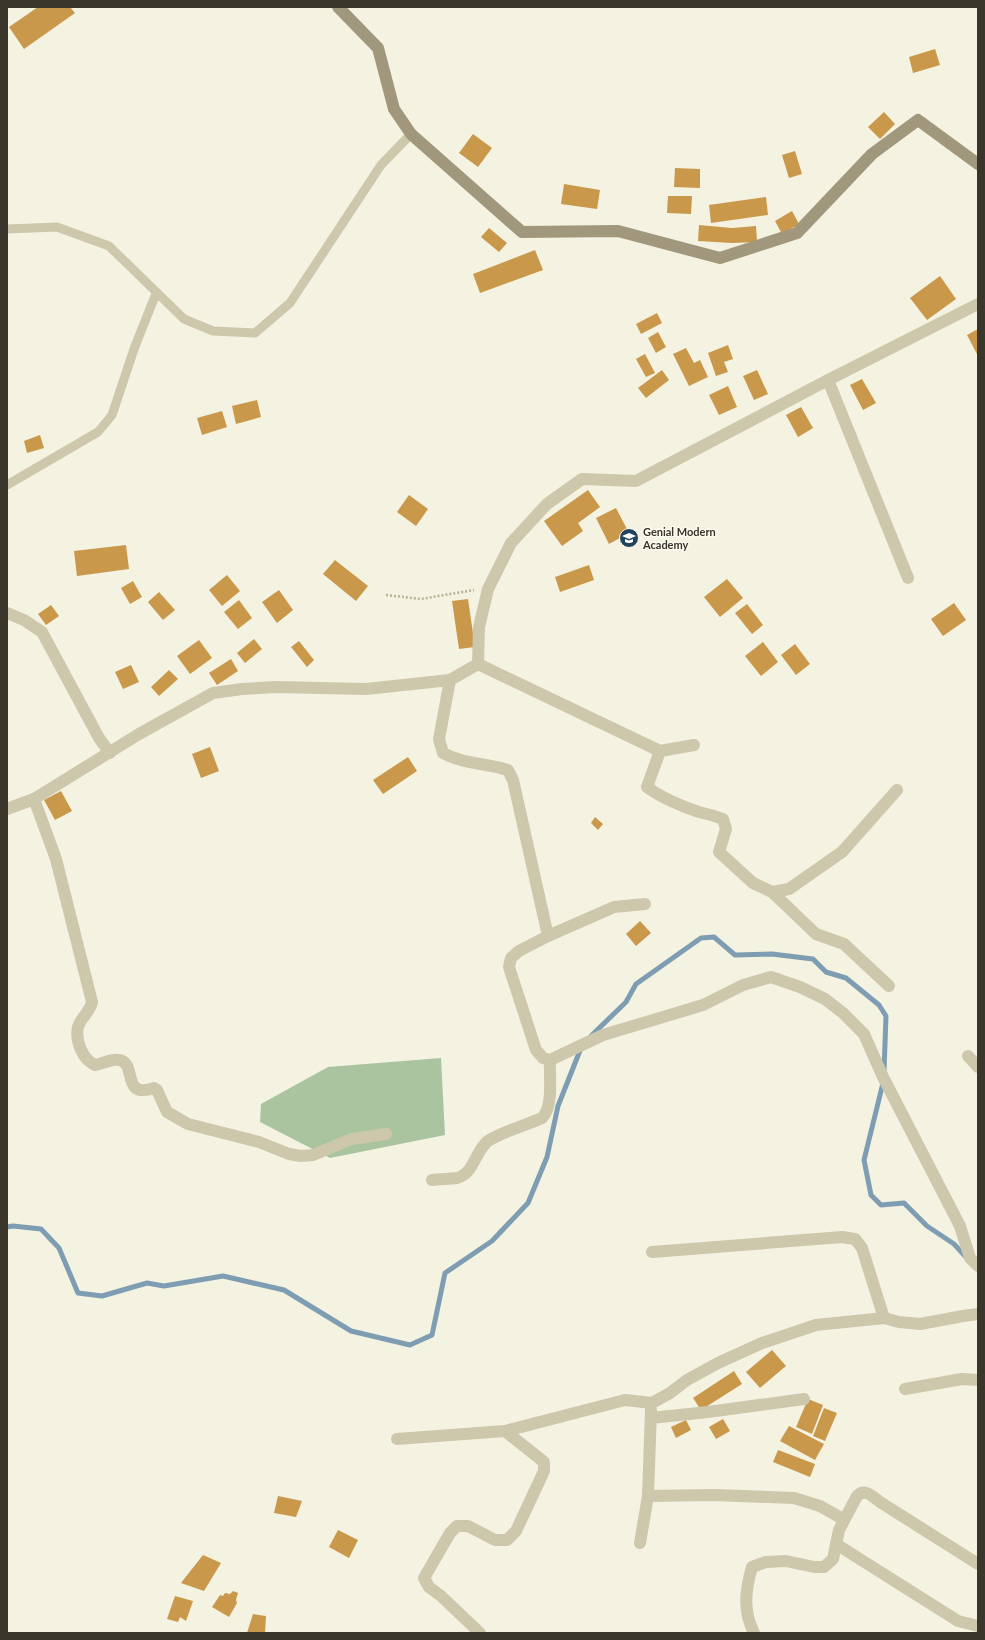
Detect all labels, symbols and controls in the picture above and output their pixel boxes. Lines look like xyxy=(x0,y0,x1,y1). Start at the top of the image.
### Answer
place label: Genial Modern Academy xyxy=(642,525,716,551)
school or university icon: Genial Modern Academy xyxy=(618,527,640,549)

